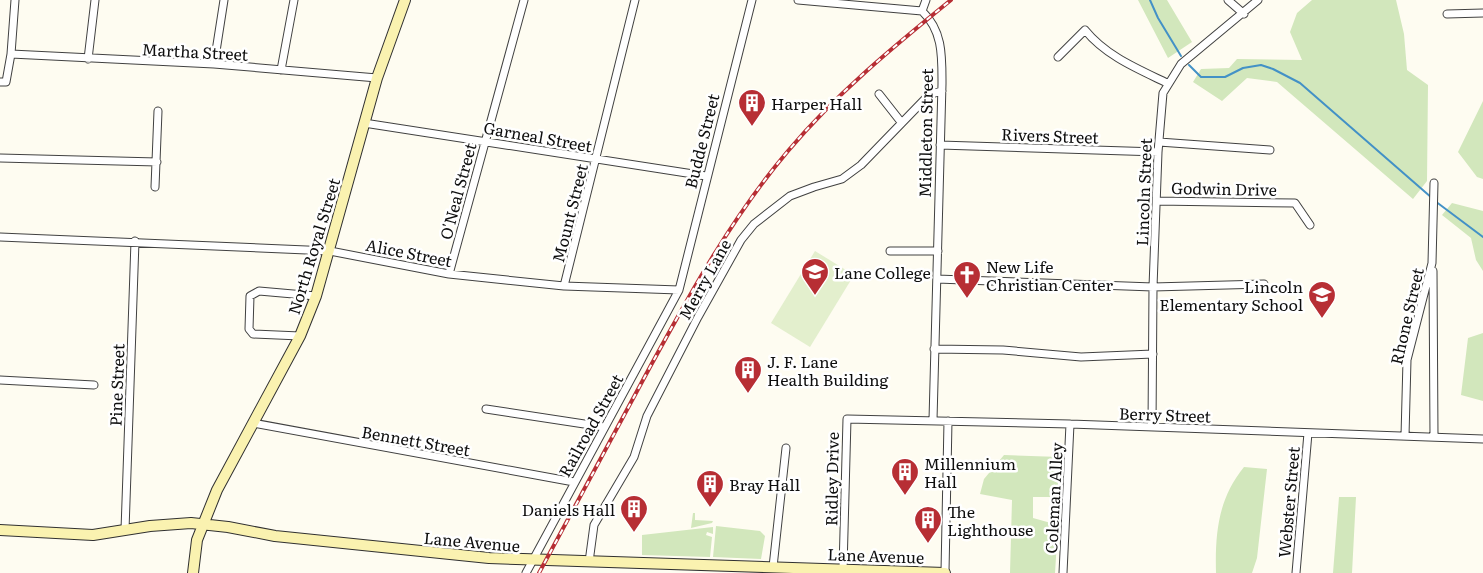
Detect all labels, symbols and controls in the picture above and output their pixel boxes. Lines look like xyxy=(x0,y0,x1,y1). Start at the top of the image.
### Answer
street label: Martha Street xyxy=(141,36,249,66)
street label: Middleton Street xyxy=(912,68,938,198)
building icon: Harper Hall xyxy=(737,88,767,127)
street label: Budde Street xyxy=(678,90,725,191)
place label: Harper Hall xyxy=(771,91,862,115)
street label: Garneal Street xyxy=(482,115,595,157)
street label: Rivers Street xyxy=(1001,121,1100,149)
street label: Lincoln Street xyxy=(1129,137,1157,246)
street label: O'Neal Street xyxy=(433,139,482,242)
street label: Mount Street xyxy=(545,161,593,265)
street label: North Royal Street xyxy=(281,174,345,317)
street label: Godwin Drive xyxy=(1171,175,1277,201)
street label: Alice Street xyxy=(364,232,455,272)
street label: Merry Lane xyxy=(672,234,736,324)
place label: New Life Christian Center xyxy=(986,254,1113,296)
school or university icon: Lane College xyxy=(800,257,830,296)
place label: Lane College xyxy=(834,260,931,284)
church icon: New Life Christian Center xyxy=(952,260,982,299)
street label: Rhone Street xyxy=(1383,265,1429,367)
place label: Lincoln Elementary School xyxy=(1159,274,1303,316)
school or university icon: Lincoln Elementary School xyxy=(1307,280,1337,319)
street label: Pine Street xyxy=(103,343,129,427)
place label: J. F. Lane Health Building xyxy=(767,349,889,391)
building icon: J. F. Lane Health Building xyxy=(733,355,763,394)
street label: Railroad Street xyxy=(552,369,629,481)
street label: Berry Street xyxy=(1119,400,1212,428)
street label: Bennett Street xyxy=(360,419,473,461)
street label: Ridley Drive xyxy=(818,432,844,526)
street label: Coleman Alley xyxy=(1038,441,1068,554)
street label: Webster Street xyxy=(1271,445,1305,559)
place label: Millennium Hall xyxy=(924,451,1016,493)
building icon: Millennium Hall xyxy=(890,457,920,496)
building icon: Bray Hall xyxy=(695,469,725,508)
place label: Bray Hall xyxy=(729,472,800,496)
building icon: Daniels Hall xyxy=(619,494,649,533)
place label: Daniels Hall xyxy=(522,497,615,521)
place label: The Lighthouse xyxy=(947,499,1033,541)
building icon: The Lighthouse xyxy=(913,505,943,544)
street label: Lane Avenue xyxy=(423,525,521,557)
street label: Lane Avenue xyxy=(827,541,925,569)

